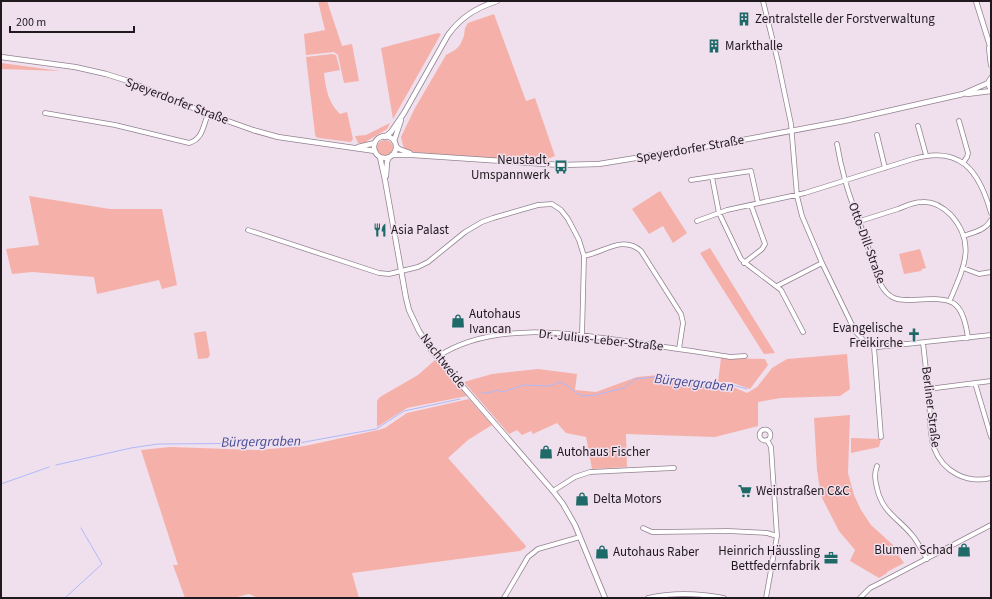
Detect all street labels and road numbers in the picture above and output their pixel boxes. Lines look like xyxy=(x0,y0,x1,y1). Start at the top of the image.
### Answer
street label: Speyerdorfer Straße xyxy=(123,73,231,129)
street label: Speyerdorfer Straße xyxy=(635,131,745,167)
street label: Otto-Dill-Straße xyxy=(844,200,890,286)
street label: Dr.-Julius-Leber-Straße xyxy=(538,325,664,355)
street label: Nachtweide xyxy=(416,330,470,392)
street label: Berliner Straße xyxy=(917,365,945,449)

